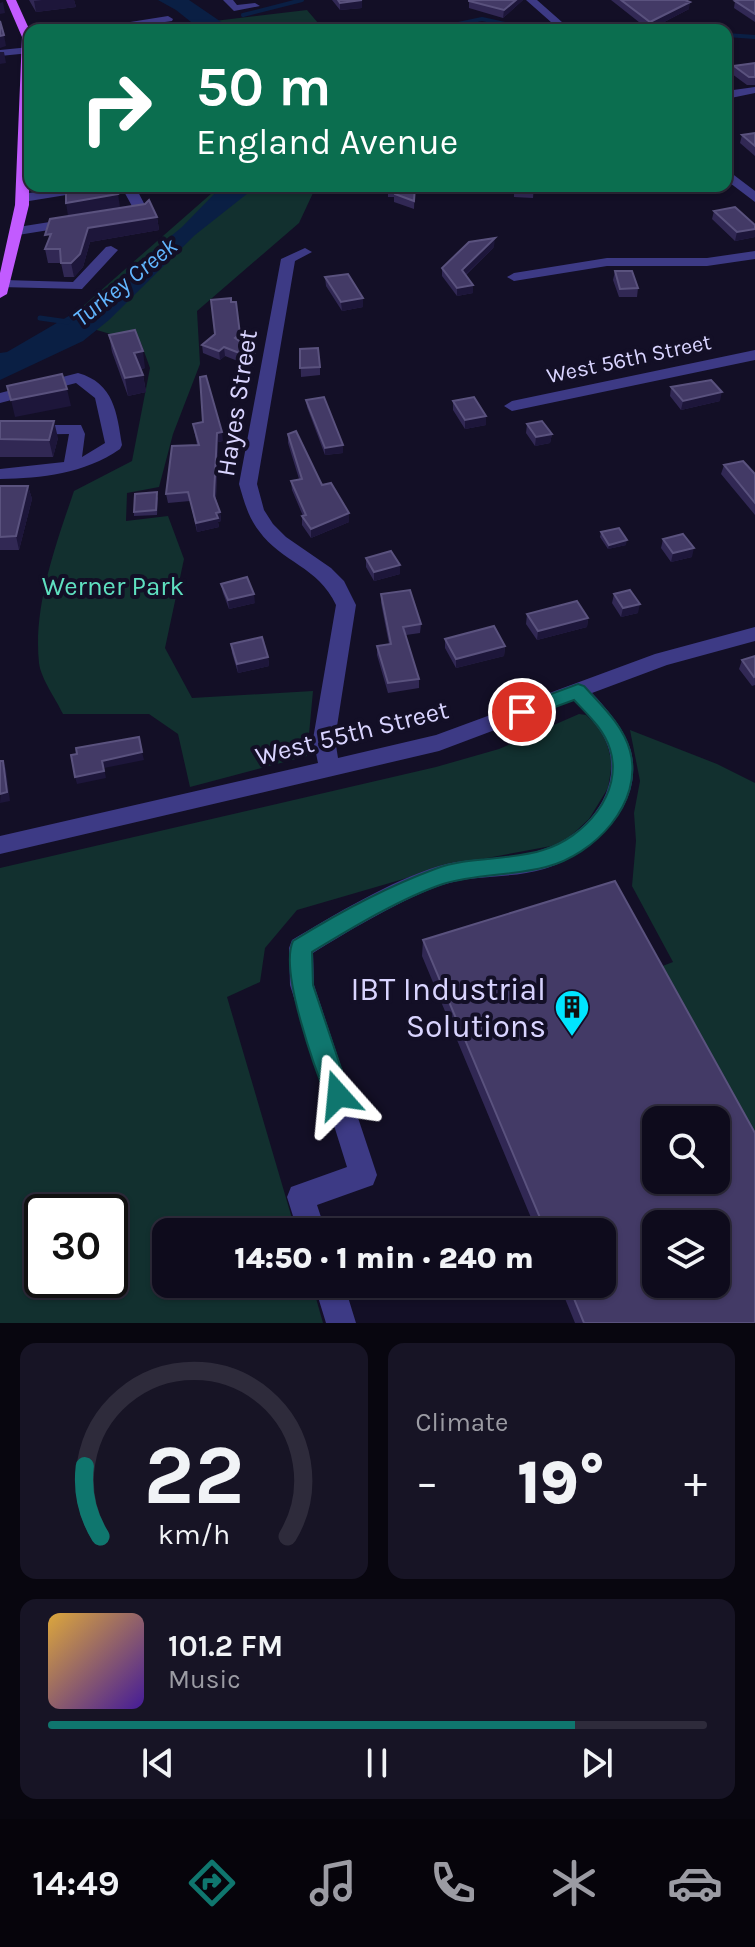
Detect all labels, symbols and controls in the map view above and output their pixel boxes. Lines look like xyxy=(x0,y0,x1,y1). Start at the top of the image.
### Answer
text: 50 m xyxy=(196,54,331,119)
icon: right xyxy=(64,56,168,160)
text: England Avenue xyxy=(196,121,458,163)
water label: Turkey Creek xyxy=(67,231,183,332)
street label: Hayes Street xyxy=(210,327,264,479)
street label: West 56th Street xyxy=(544,329,714,389)
park label: Werner Park xyxy=(42,571,184,602)
pin xyxy=(488,678,556,746)
icon: arrive xyxy=(500,690,544,734)
street label: West 55th Street xyxy=(252,694,452,772)
place label: IBT Industrial Solutions xyxy=(350,971,546,1045)
building icon: IBT Industrial Solutions xyxy=(553,988,591,1038)
position arrow xyxy=(296,1053,380,1137)
map controls xyxy=(642,1106,730,1298)
button: search xyxy=(642,1106,730,1194)
speed limit sign: 30 xyxy=(24,1194,128,1298)
button: layers xyxy=(642,1210,730,1298)
text: 14:50 · 1 min · 240 m xyxy=(234,1240,534,1276)
text: Climate xyxy=(416,1407,508,1438)
text: 22 xyxy=(143,1427,244,1524)
text: 19° xyxy=(517,1448,605,1518)
text: − xyxy=(416,1457,439,1508)
text: + xyxy=(684,1457,707,1508)
text: km/h xyxy=(158,1518,230,1551)
text: 101.2 FM xyxy=(168,1628,283,1664)
text: Music xyxy=(168,1664,241,1695)
icon: previous xyxy=(136,1741,180,1785)
icon: pause xyxy=(355,1741,399,1785)
icon: next xyxy=(575,1741,619,1785)
icon: directions xyxy=(184,1855,240,1911)
icon: music xyxy=(305,1855,361,1911)
icon: phone xyxy=(425,1855,481,1911)
icon: climate xyxy=(546,1855,602,1911)
icon: car xyxy=(667,1855,723,1911)
text: 14:49 xyxy=(32,1862,120,1904)

